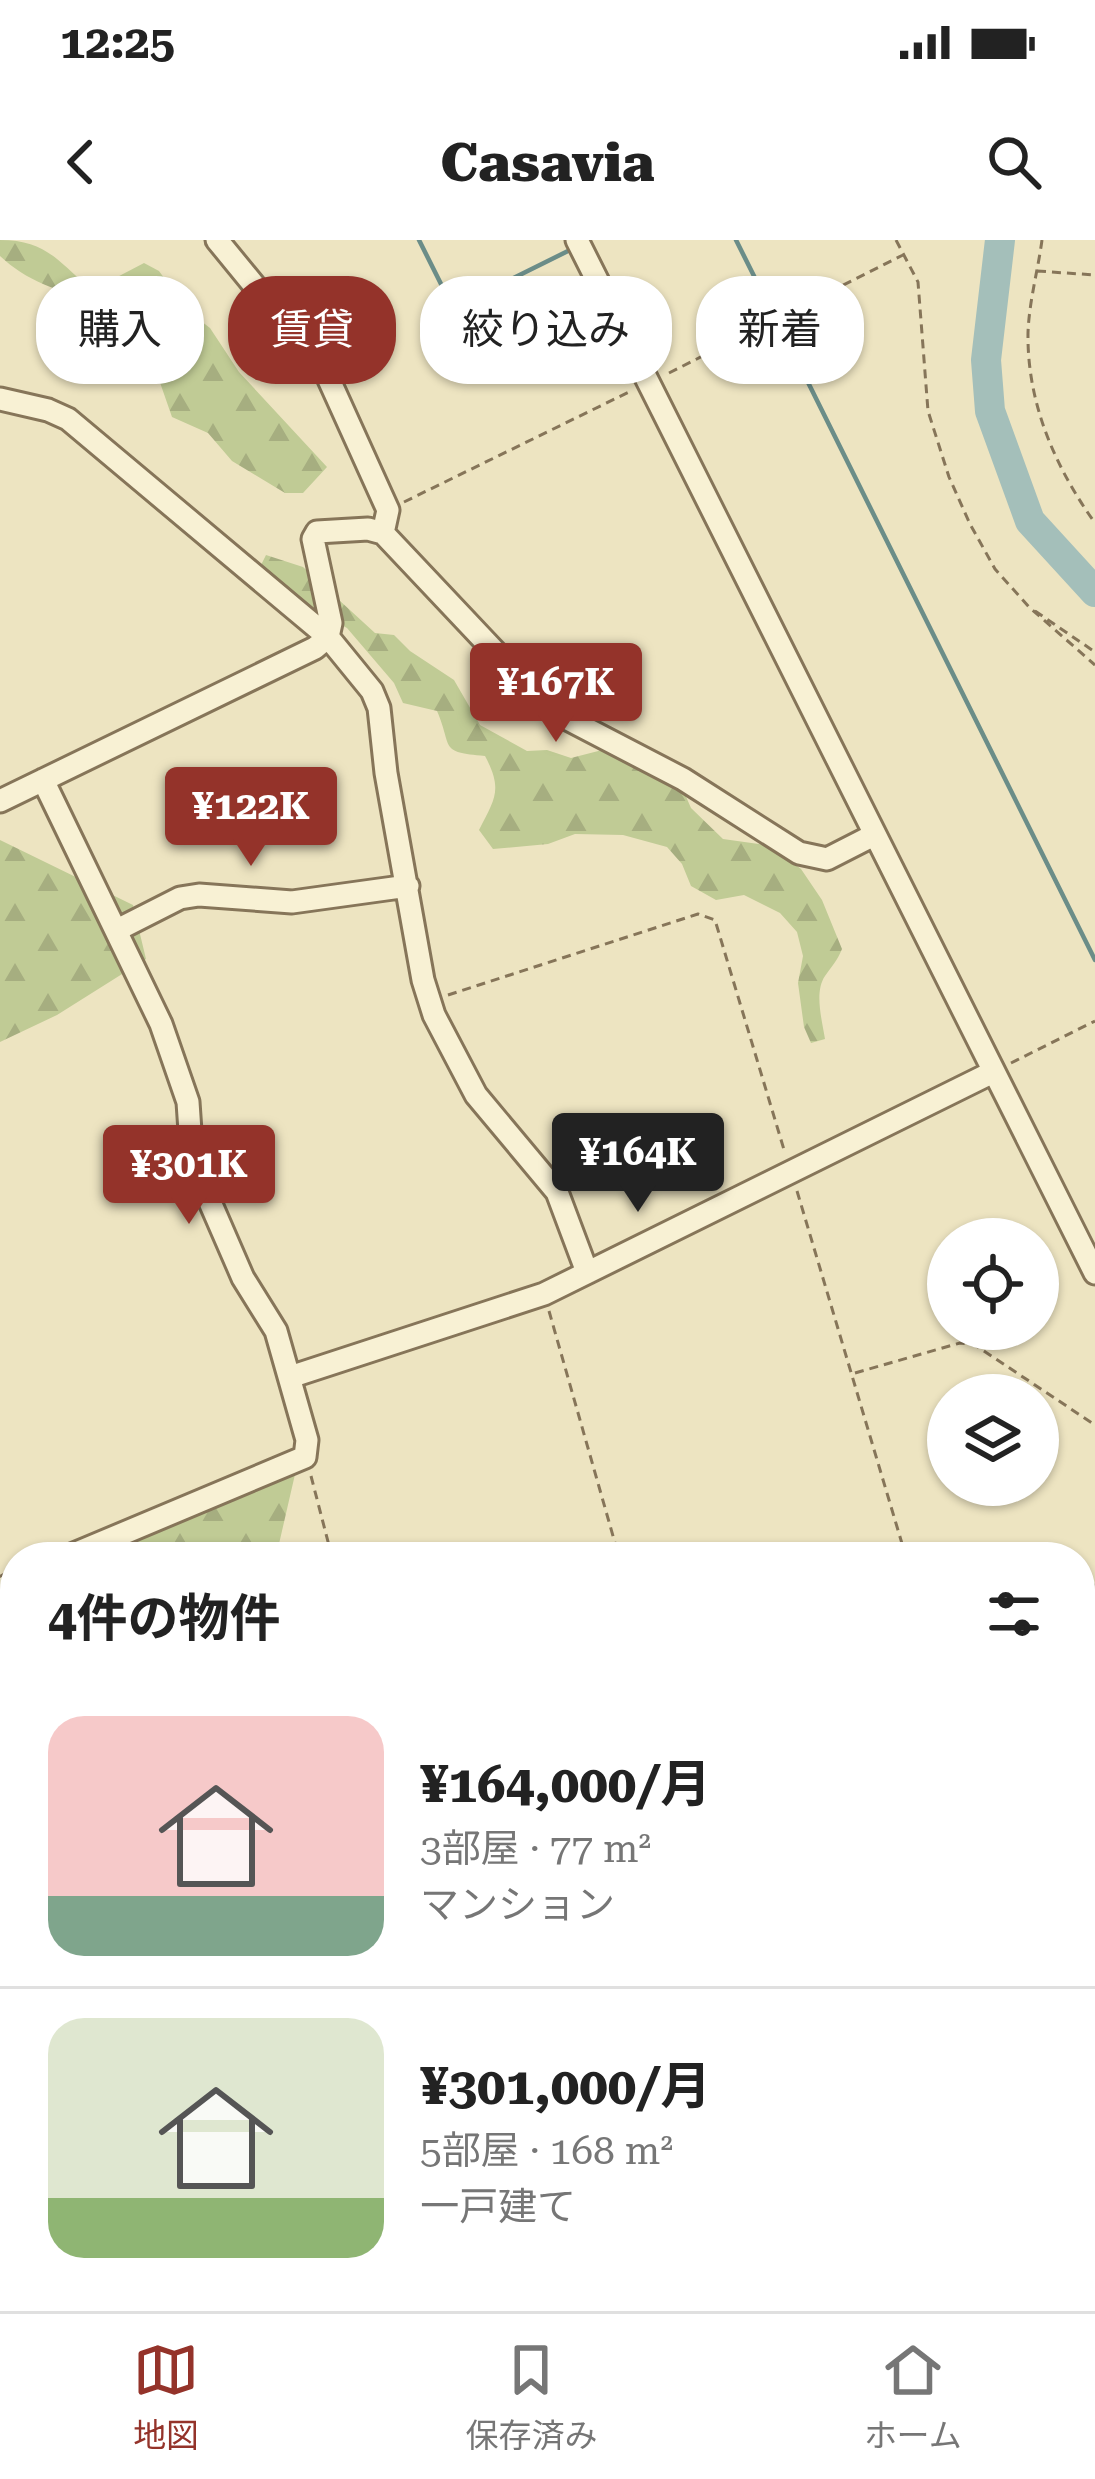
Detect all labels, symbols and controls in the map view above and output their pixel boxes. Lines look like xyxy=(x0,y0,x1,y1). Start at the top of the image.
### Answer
text: 12:25 xyxy=(60,16,175,69)
icon: back xyxy=(48,129,114,195)
icon: search xyxy=(981,129,1047,195)
text: Casavia xyxy=(440,131,655,194)
chip: 購入 xyxy=(36,276,204,384)
chip: 賃貸 xyxy=(228,276,396,384)
chip: 絞り込み xyxy=(420,276,672,384)
chip: 新着 xyxy=(696,276,864,384)
pin: ¥167K xyxy=(472,643,640,745)
text: ¥167K xyxy=(497,659,615,705)
pin: ¥122K xyxy=(167,767,335,869)
text: ¥122K xyxy=(192,783,310,829)
pin: ¥164K xyxy=(554,1113,722,1215)
pin: ¥301K xyxy=(105,1125,273,1227)
text: ¥164K xyxy=(579,1129,697,1175)
text: ¥301K xyxy=(130,1141,248,1187)
map controls xyxy=(927,1218,1059,1506)
button: locate xyxy=(927,1218,1059,1350)
button: layers xyxy=(927,1374,1059,1506)
icon: filters xyxy=(981,1581,1047,1647)
text: 4件の物件 xyxy=(48,1589,281,1648)
text: ¥164,000/月 xyxy=(420,1755,711,1814)
icon: home xyxy=(144,1764,288,1908)
text: 3部屋 · 77 m² xyxy=(420,1826,651,1872)
text: マンション xyxy=(420,1882,615,1928)
text: ¥301,000/月 xyxy=(420,2057,711,2116)
icon: home xyxy=(144,2066,288,2210)
text: 5部屋 · 168 m² xyxy=(420,2128,673,2174)
text: 一戸建て xyxy=(420,2184,576,2230)
tab: 地図 xyxy=(133,2337,199,2457)
tab: 保存済み xyxy=(465,2337,597,2457)
tab: ホーム xyxy=(864,2337,962,2457)

